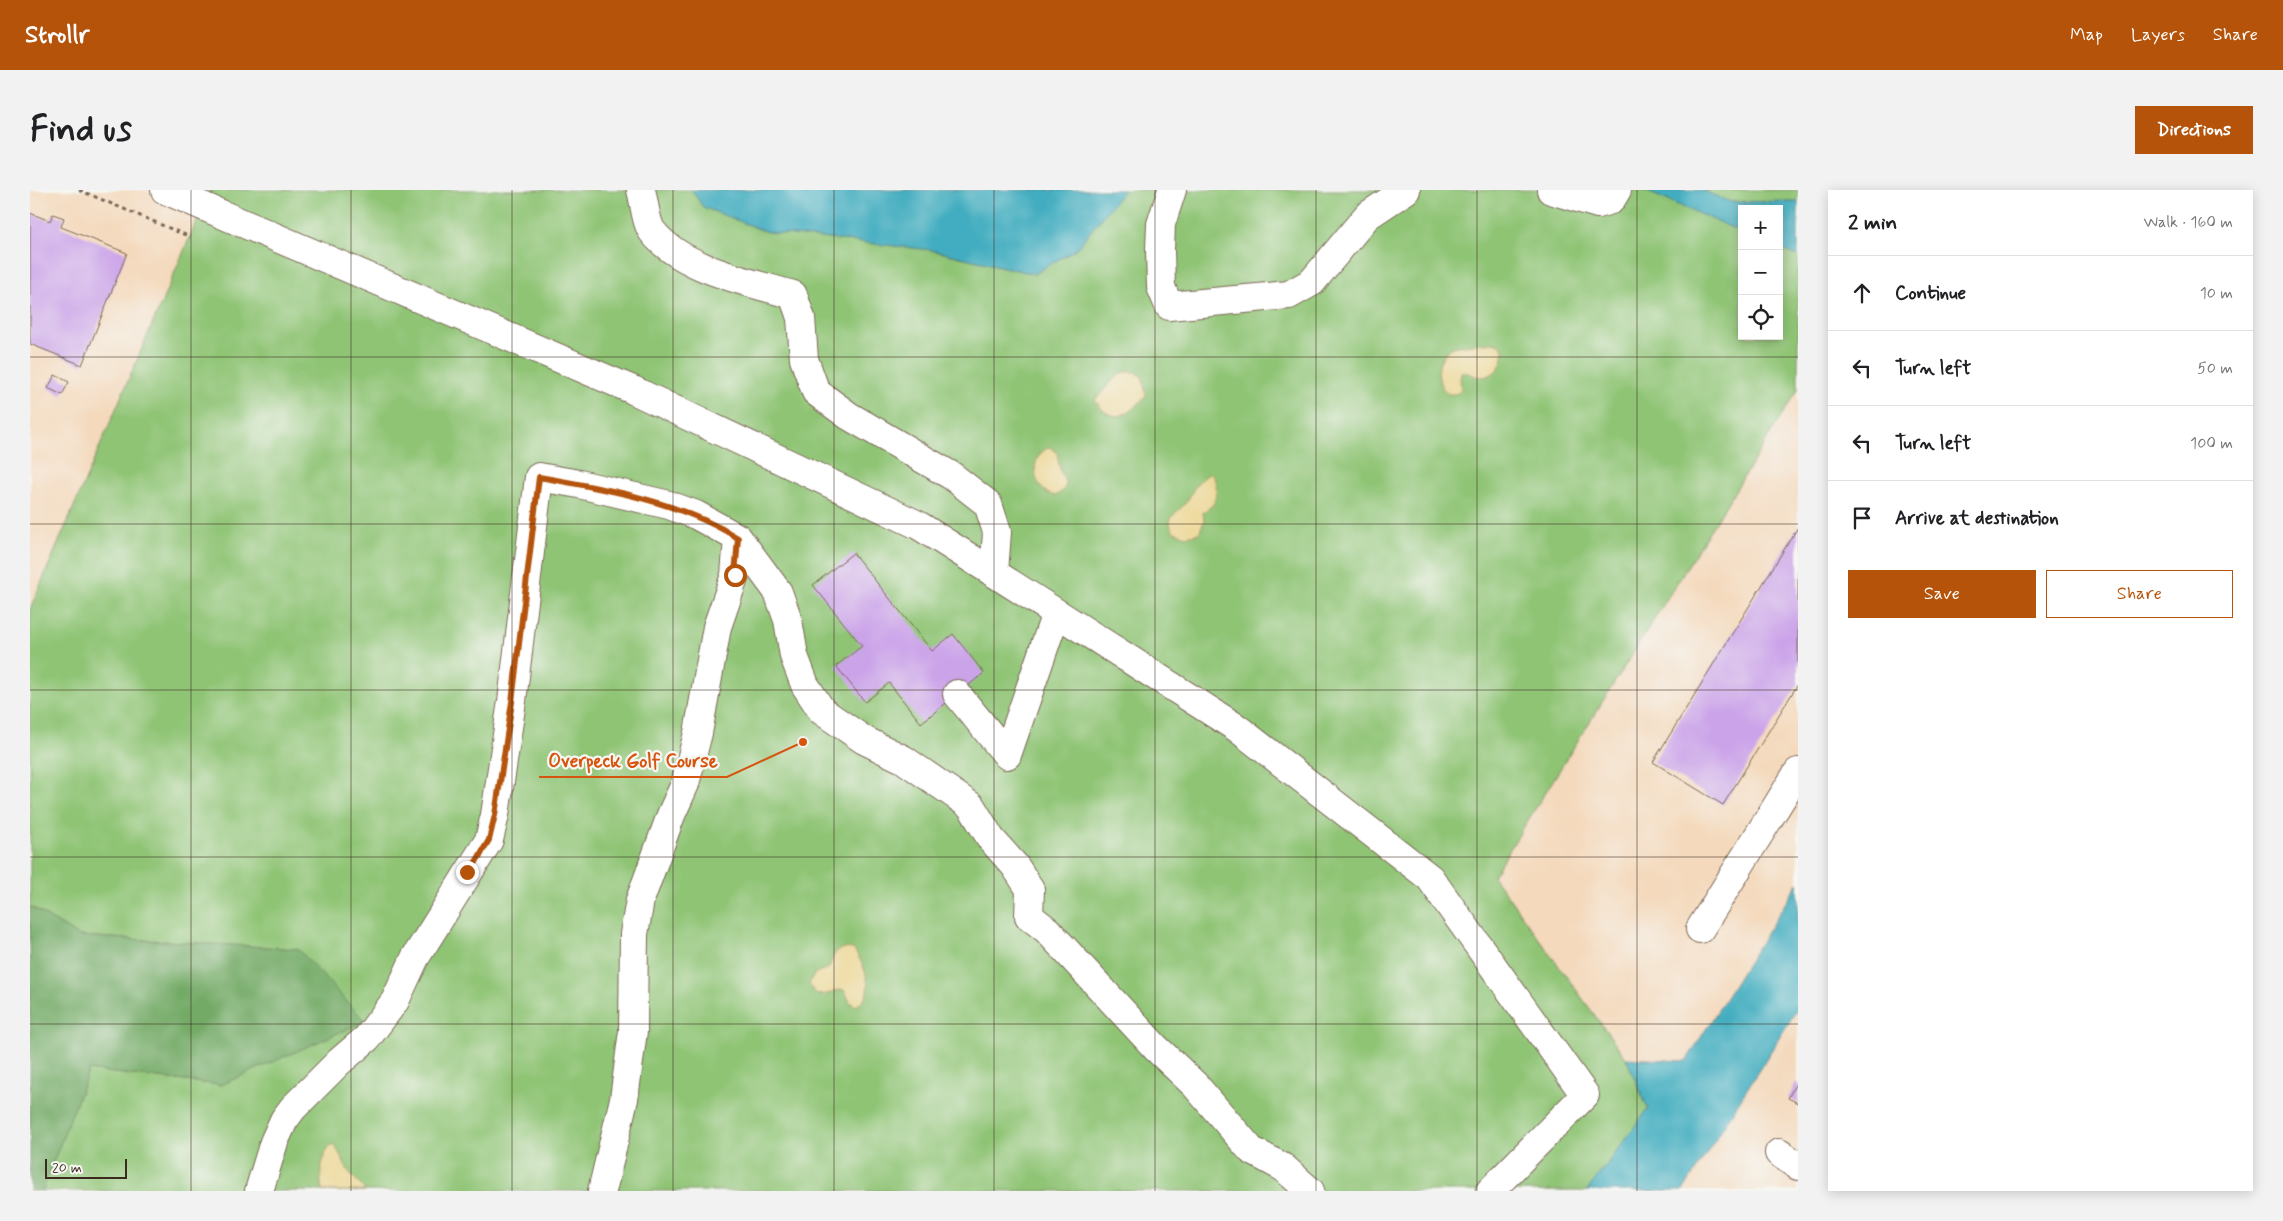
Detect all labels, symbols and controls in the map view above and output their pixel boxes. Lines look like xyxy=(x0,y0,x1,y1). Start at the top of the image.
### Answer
text: Strollr xyxy=(25,20,89,51)
text: Map xyxy=(2070,23,2103,47)
text: Layers xyxy=(2131,23,2185,47)
text: Share xyxy=(2213,23,2258,47)
button: Directions xyxy=(2135,106,2253,154)
text: Find us xyxy=(30,107,132,153)
map controls xyxy=(1738,205,1783,340)
button: + xyxy=(1738,205,1783,250)
text: 2 min xyxy=(1848,209,1897,237)
text: Walk · 160 m xyxy=(2143,212,2233,233)
button: − xyxy=(1738,250,1783,295)
icon: ahead xyxy=(1848,279,1876,307)
text: Continue xyxy=(1895,281,1966,306)
text: 10 m xyxy=(2200,283,2233,304)
button: locate xyxy=(1738,295,1783,340)
icon: left xyxy=(1848,354,1876,382)
text: Turn left xyxy=(1895,356,1971,381)
text: 50 m xyxy=(2197,358,2233,379)
icon: left xyxy=(1848,429,1876,457)
text: Turn left xyxy=(1895,431,1971,456)
text: 100 m xyxy=(2190,433,2233,454)
icon: arrive xyxy=(1848,504,1876,532)
text: Arrive at destination xyxy=(1895,506,2059,531)
route start xyxy=(724,564,747,587)
button: Save xyxy=(1848,570,2036,618)
button: Share xyxy=(2046,570,2233,618)
callout: Overpeck Golf Course xyxy=(539,743,727,777)
text: Overpeck Golf Course xyxy=(548,749,718,774)
route end xyxy=(456,861,479,884)
scale bar xyxy=(45,1156,128,1179)
text: 20 m xyxy=(52,1159,82,1177)

